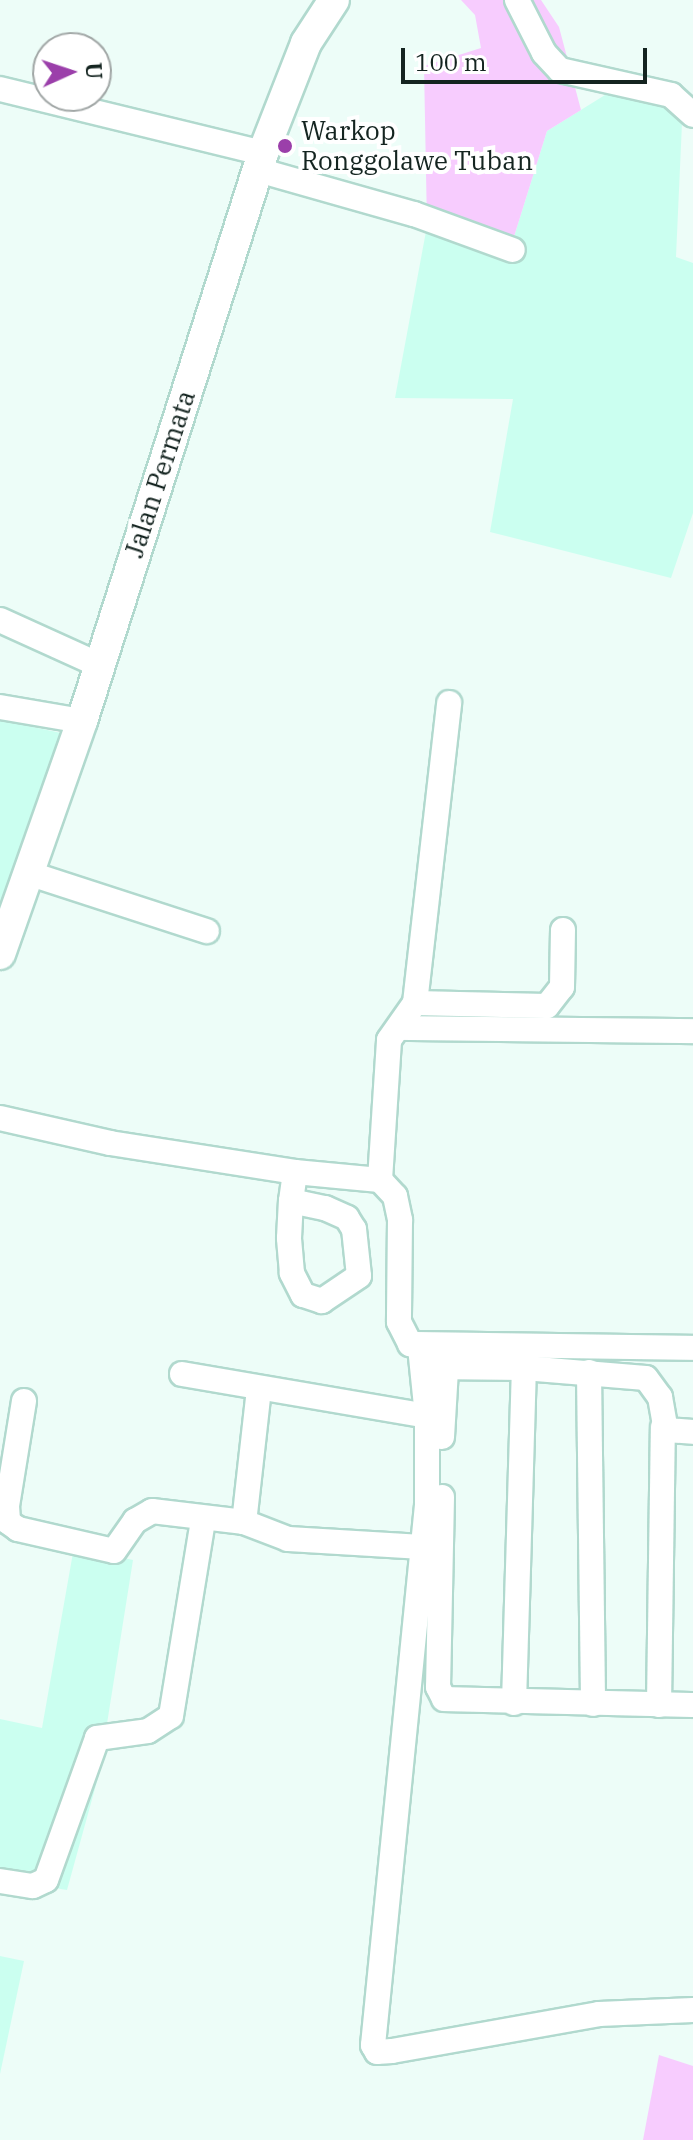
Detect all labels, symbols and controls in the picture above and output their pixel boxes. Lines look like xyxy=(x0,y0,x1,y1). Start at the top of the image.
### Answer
north arrow xyxy=(32,32,112,112)
scale bar xyxy=(405,32,651,82)
text: 100 m xyxy=(415,46,487,78)
text: U xyxy=(80,62,109,80)
place label: Warkop Ronggolawe Tuban xyxy=(301,115,533,176)
marker: Warkop Ronggolawe Tuban xyxy=(276,137,294,155)
street label: Jalan Permata xyxy=(118,387,202,561)

